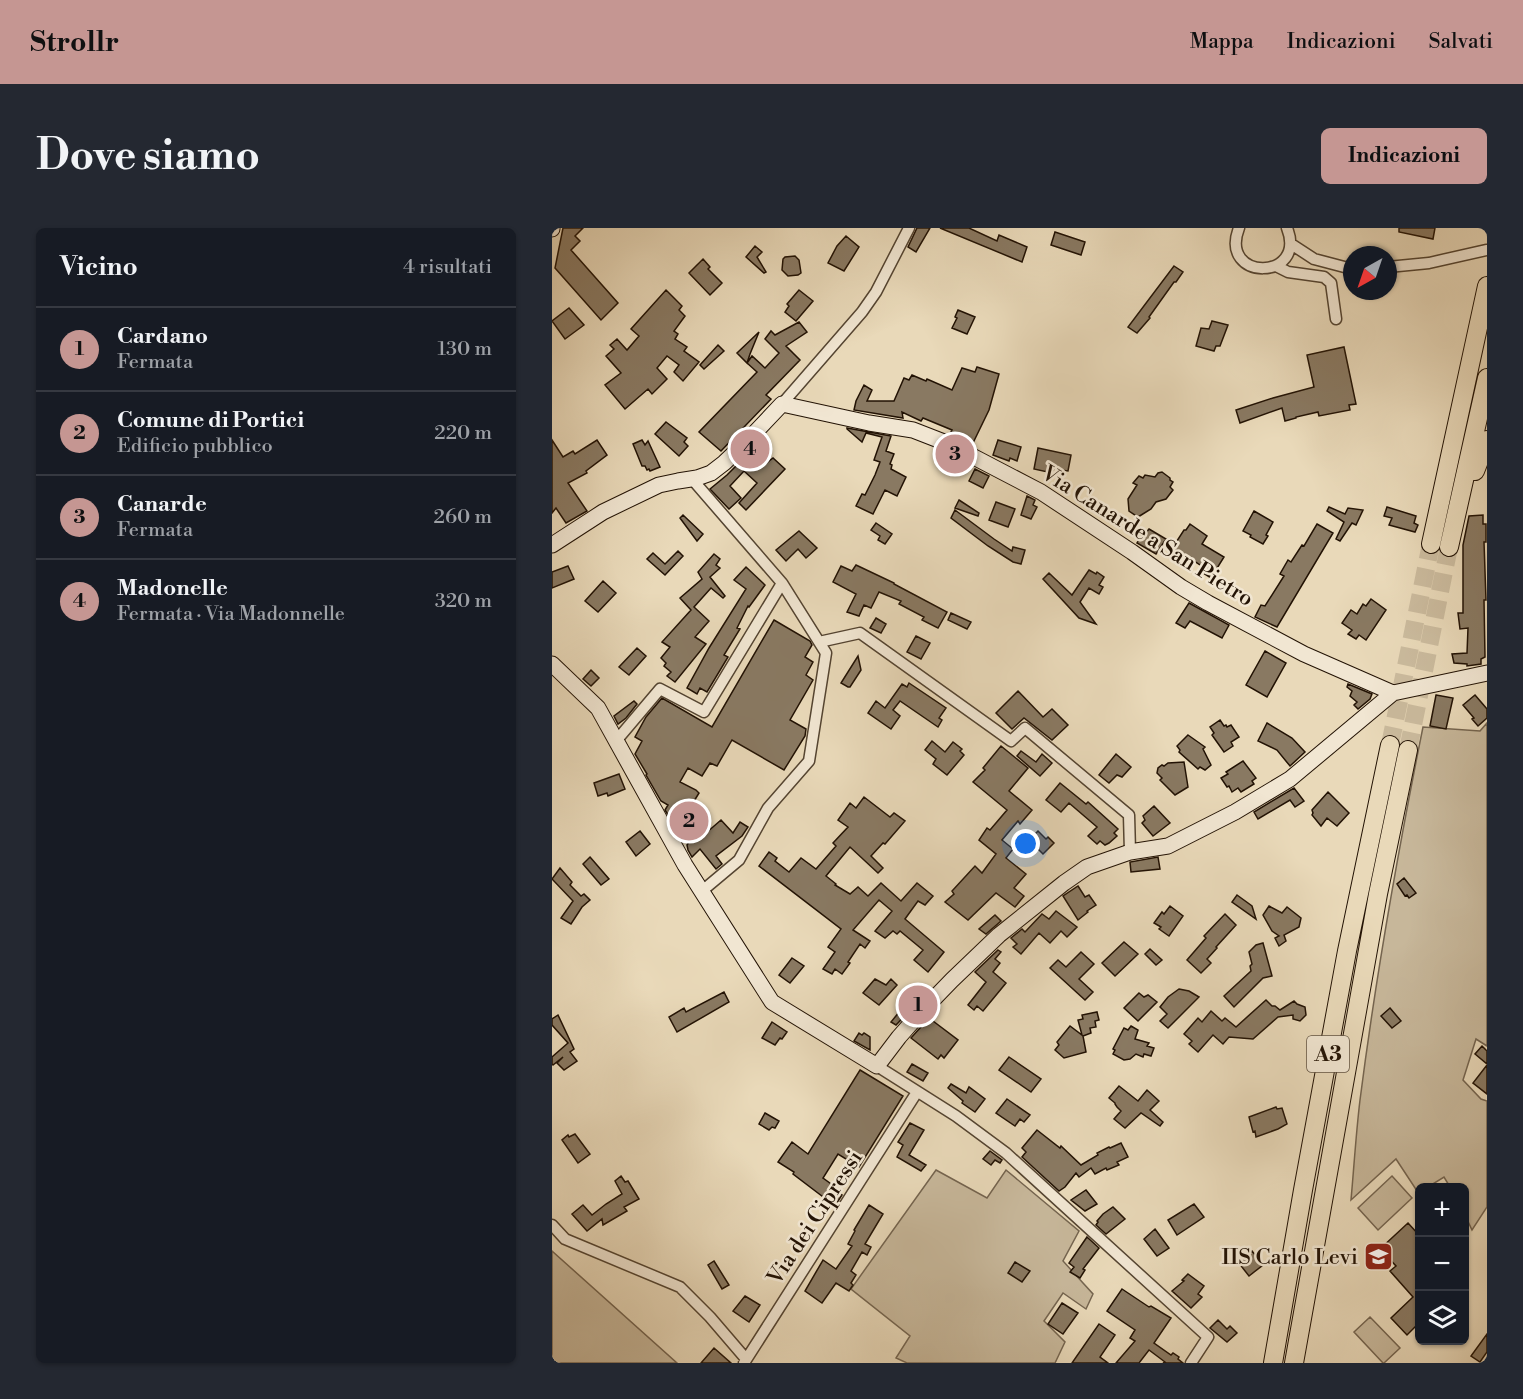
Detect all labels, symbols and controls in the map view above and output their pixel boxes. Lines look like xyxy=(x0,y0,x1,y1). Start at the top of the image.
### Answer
text: Strollr xyxy=(30,25,119,60)
text: Mappa xyxy=(1190,29,1254,55)
text: Indicazioni xyxy=(1287,29,1396,55)
text: Salvati xyxy=(1429,29,1493,55)
button: Indicazioni xyxy=(1321,128,1487,184)
text: Dove siamo xyxy=(36,130,260,183)
north arrow xyxy=(1343,246,1397,300)
text: Vicino xyxy=(60,251,138,283)
text: 4 risultati xyxy=(403,255,492,280)
text: Cardano xyxy=(117,323,208,350)
text: 1 xyxy=(75,337,84,362)
text: 130 m xyxy=(437,337,492,362)
text: Fermata xyxy=(117,350,193,375)
text: Comune di Portici xyxy=(117,407,304,434)
text: 2 xyxy=(73,421,86,446)
text: 220 m xyxy=(434,421,492,446)
pin: 4 xyxy=(730,426,770,472)
pin: 3 xyxy=(936,432,974,476)
text: Edificio pubblico xyxy=(117,434,273,459)
street label: Via Canarde a San Pietro xyxy=(1035,459,1258,613)
text: Canarde xyxy=(117,491,207,518)
text: 3 xyxy=(73,505,86,530)
text: 260 m xyxy=(434,505,492,530)
text: Fermata xyxy=(117,518,193,543)
text: Madonelle xyxy=(117,575,228,602)
text: 4 xyxy=(73,589,86,614)
text: 320 m xyxy=(435,589,492,614)
text: Fermata · Via Madonnelle xyxy=(117,602,345,627)
pin: 2 xyxy=(670,798,708,844)
your location xyxy=(1011,829,1040,858)
pin: 1 xyxy=(898,982,938,1028)
road number: A3 xyxy=(1307,1036,1349,1072)
street label: Via dei Cipressi xyxy=(761,1146,869,1291)
map controls xyxy=(1415,1183,1469,1345)
button: + xyxy=(1415,1183,1469,1237)
button: − xyxy=(1415,1237,1469,1291)
school or university icon: IIS Carlo Levi xyxy=(1363,1240,1395,1272)
place label: IIS Carlo Levi xyxy=(1222,1244,1358,1271)
button: layers xyxy=(1415,1291,1469,1345)

